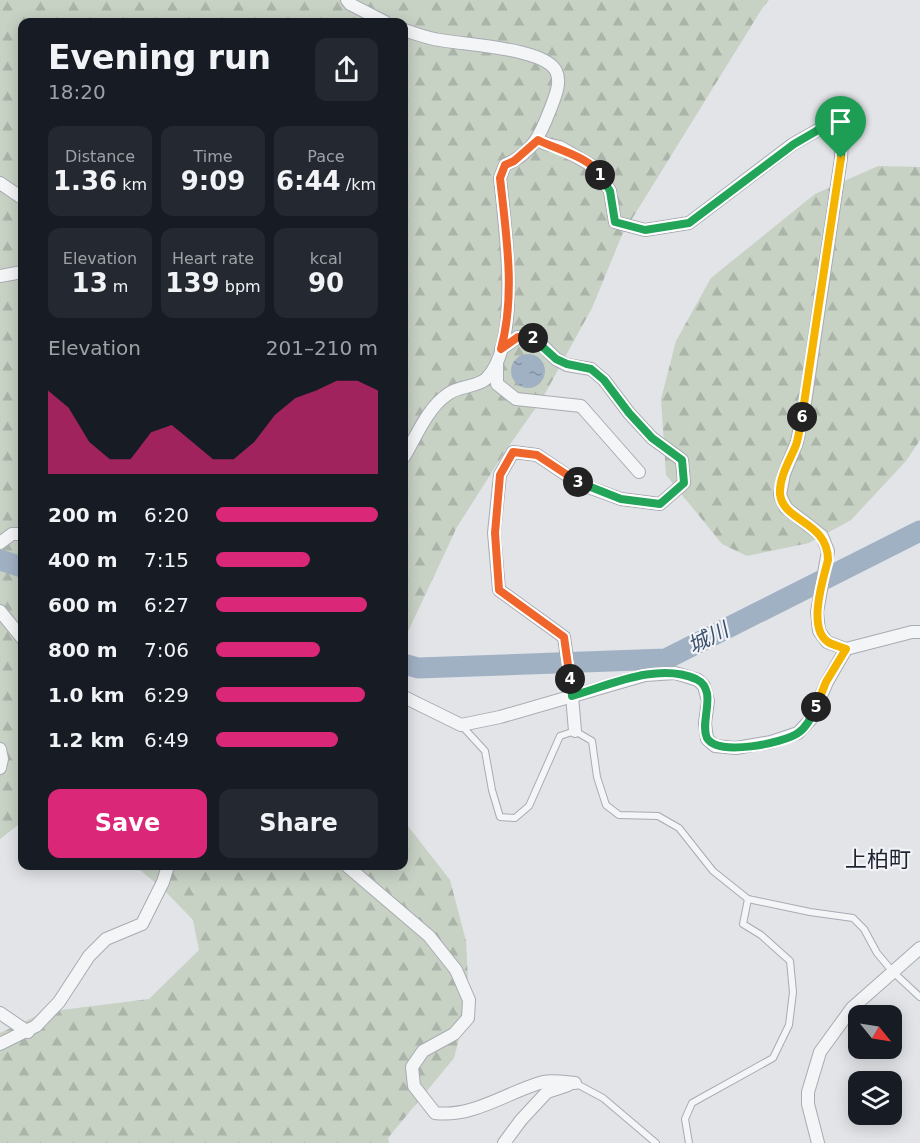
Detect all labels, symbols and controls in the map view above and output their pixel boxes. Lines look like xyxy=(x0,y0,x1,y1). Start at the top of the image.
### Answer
text: Evening run xyxy=(48,38,271,77)
button: share xyxy=(315,38,378,101)
text: 18:20 xyxy=(48,80,106,104)
pin xyxy=(815,96,866,158)
icon: arrive xyxy=(824,105,857,138)
text: Distance xyxy=(65,147,135,166)
text: Time xyxy=(193,147,233,166)
text: Pace xyxy=(307,147,345,166)
pin: 1 xyxy=(585,160,615,190)
text: 1 xyxy=(594,165,606,184)
text: 1.36 xyxy=(53,166,117,196)
text: 9:09 xyxy=(181,166,245,196)
text: 6:44 xyxy=(276,166,341,196)
text: km xyxy=(117,175,147,194)
text: /km xyxy=(341,175,376,194)
text: Elevation xyxy=(63,249,137,268)
text: Heart rate xyxy=(172,249,254,268)
text: kcal xyxy=(310,249,342,268)
text: 13 xyxy=(72,268,108,298)
text: 139 xyxy=(165,268,220,298)
text: 90 xyxy=(308,268,344,298)
text: m xyxy=(108,277,128,296)
text: bpm xyxy=(220,277,261,296)
pin: 2 xyxy=(518,323,548,353)
text: 2 xyxy=(527,328,539,347)
text: Elevation xyxy=(48,336,141,360)
text: 201–210 m xyxy=(266,336,378,360)
pin: 6 xyxy=(787,402,817,432)
text: 6 xyxy=(796,407,808,426)
pin: 3 xyxy=(563,467,593,497)
text: 3 xyxy=(572,472,584,491)
text: 200 m xyxy=(48,503,118,527)
text: 6:20 xyxy=(144,503,189,527)
text: 400 m xyxy=(48,548,118,572)
text: 7:15 xyxy=(144,548,189,572)
text: 600 m xyxy=(48,593,118,617)
text: 6:27 xyxy=(144,593,189,617)
water label: 城川 xyxy=(684,617,734,658)
text: 800 m xyxy=(48,638,118,662)
text: 7:06 xyxy=(144,638,189,662)
pin: 4 xyxy=(555,664,585,694)
text: 4 xyxy=(564,669,576,688)
text: 1.0 km xyxy=(48,683,125,707)
text: 6:29 xyxy=(144,683,189,707)
pin: 5 xyxy=(801,692,831,722)
text: 5 xyxy=(810,697,822,716)
text: 1.2 km xyxy=(48,728,125,752)
text: 6:49 xyxy=(144,728,189,752)
button: Save xyxy=(48,789,207,858)
button: Share xyxy=(219,789,378,858)
district label: 上柏町 xyxy=(845,847,911,872)
north arrow xyxy=(848,1005,902,1059)
map controls xyxy=(848,1005,902,1125)
button: layers xyxy=(848,1071,902,1125)

